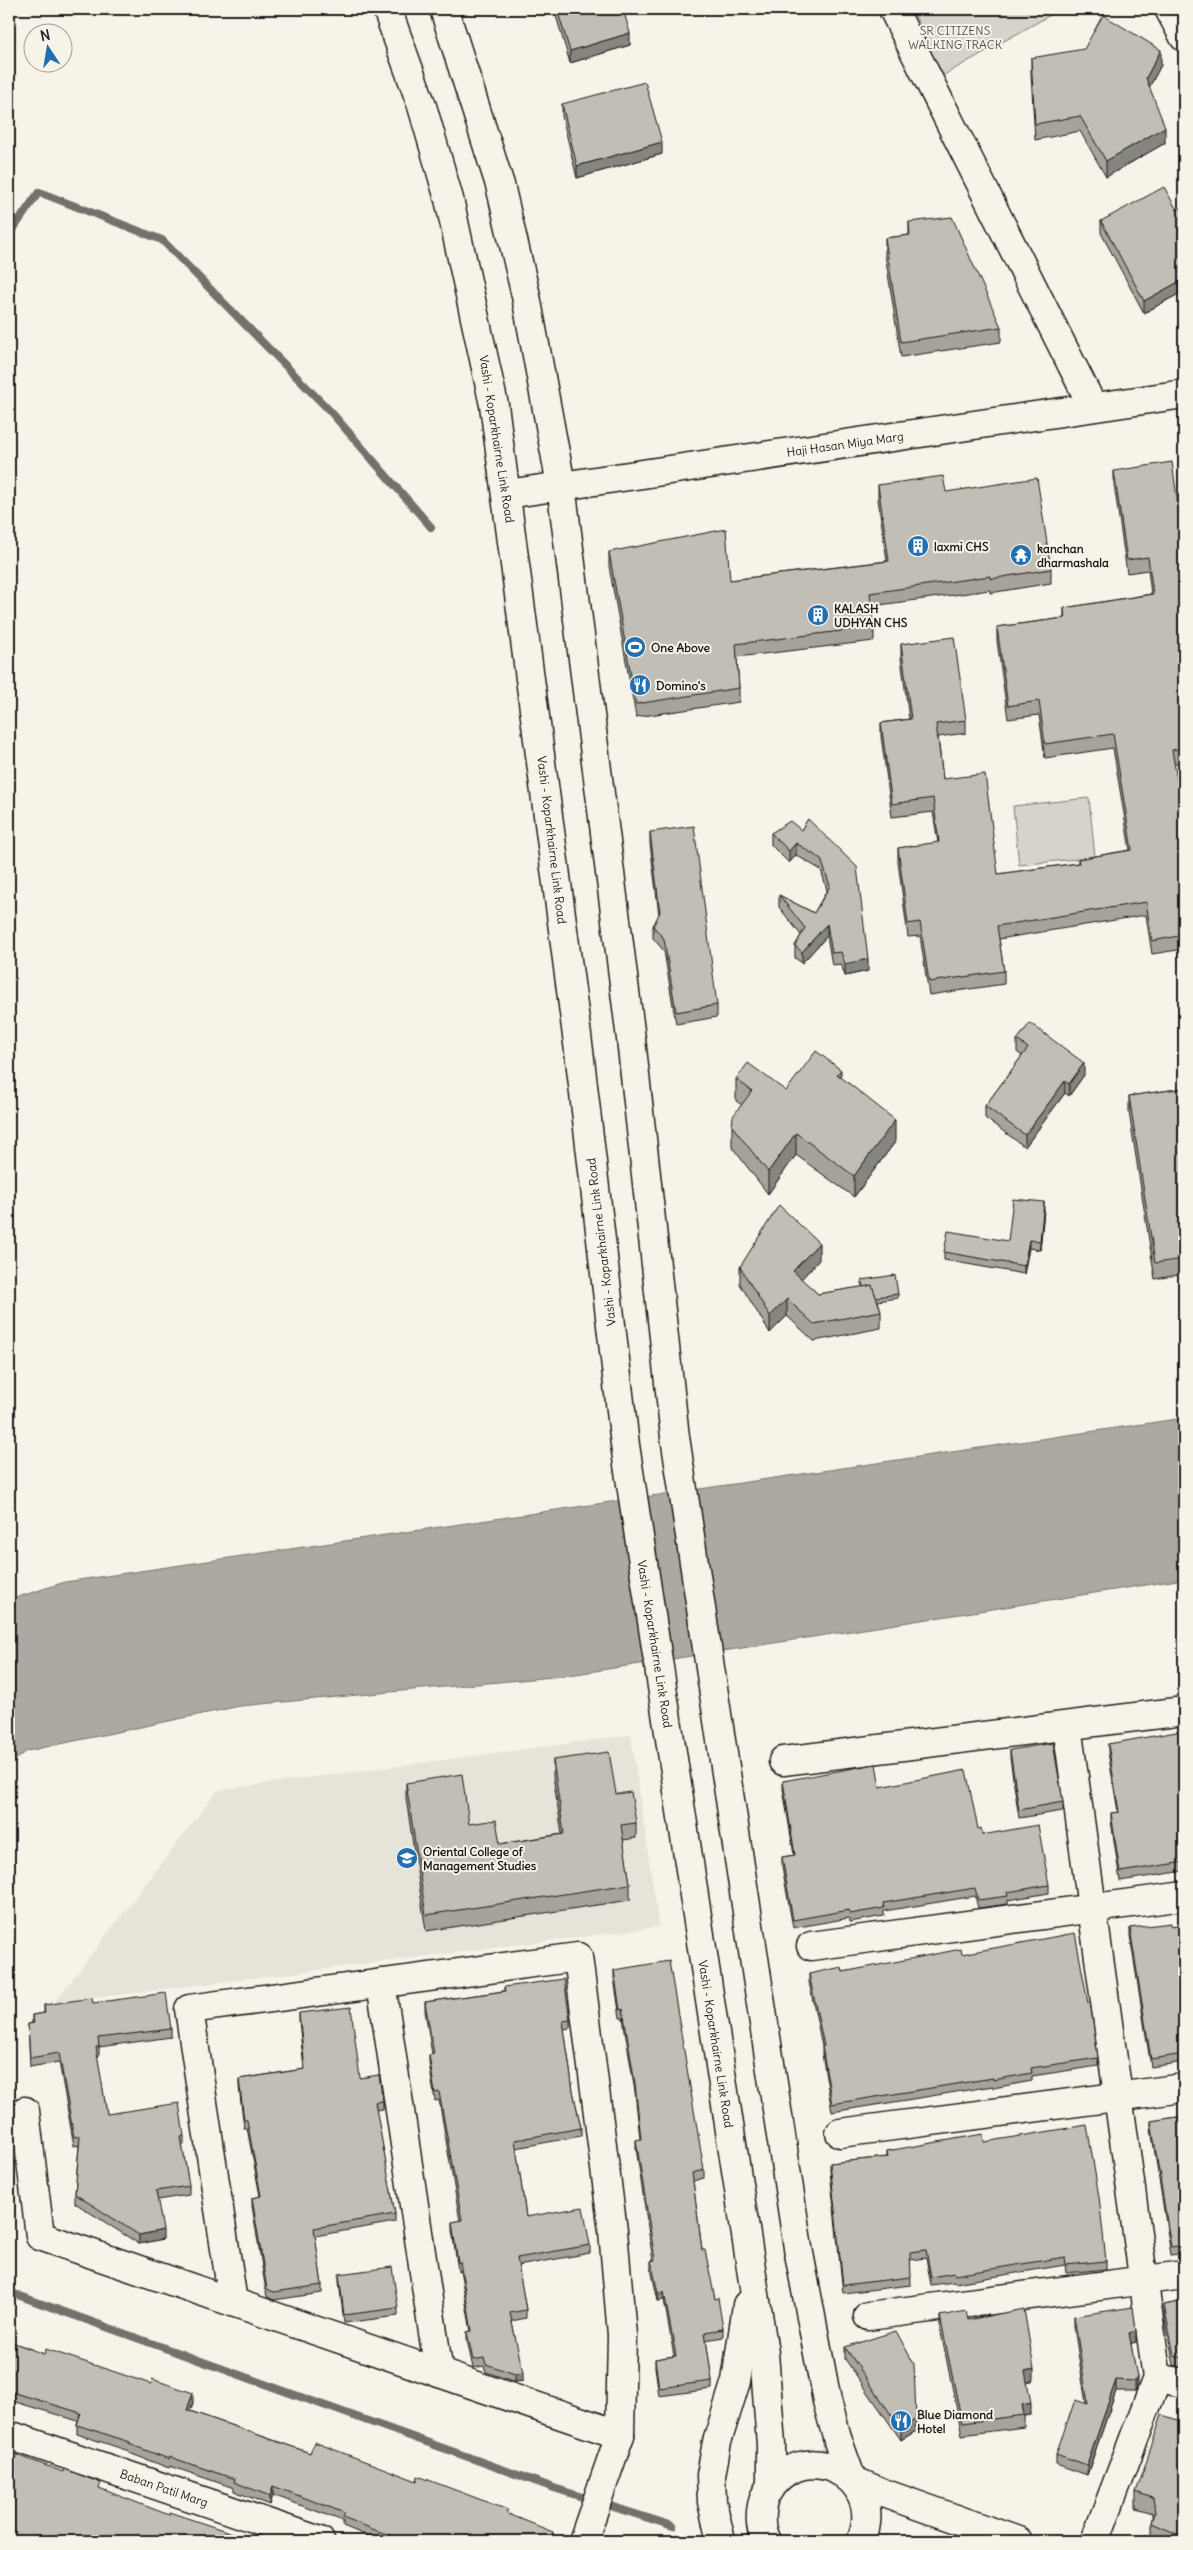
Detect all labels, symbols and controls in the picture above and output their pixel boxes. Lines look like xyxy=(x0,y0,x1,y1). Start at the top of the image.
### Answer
north arrow xyxy=(22,22,72,72)
park label: SR CITIZENS WALKING TRACK xyxy=(908,23,1003,52)
text: N xyxy=(39,25,52,45)
street label: Vashi - Koparkhairne Link Road xyxy=(476,354,518,524)
street label: Haji Hasan Miya Marg xyxy=(785,428,905,460)
building icon: laxmi CHS xyxy=(906,534,930,558)
place label: laxmi CHS xyxy=(934,539,989,554)
place label: kanchan dharmashala xyxy=(1037,541,1109,570)
temple icon: kanchan dharmashala xyxy=(1009,543,1033,567)
place label: KALASH UDHYAN CHS xyxy=(834,601,908,630)
building icon: KALASH UDHYAN CHS xyxy=(806,603,830,627)
sports icon: One Above xyxy=(623,635,647,659)
place label: One Above xyxy=(651,640,710,655)
restaurant icon: Domino's xyxy=(628,673,652,697)
place label: Domino's xyxy=(656,678,706,693)
street label: Vashi - Koparkhairne Link Road xyxy=(534,755,570,925)
street label: Vashi - Koparkhairne Link Road xyxy=(583,1157,619,1327)
street label: Vashi - Koparkhairne Link Road xyxy=(634,1559,676,1729)
place label: Oriental College of Management Studies xyxy=(423,1844,537,1874)
school or university icon: Oriental College of Management Studies xyxy=(395,1846,419,1870)
street label: Vashi - Koparkhairne Link Road xyxy=(695,1959,737,2129)
place label: Blue Diamond Hotel xyxy=(917,2407,993,2436)
restaurant icon: Blue Diamond Hotel xyxy=(889,2409,913,2433)
street label: Baban Patil Marg xyxy=(118,2466,210,2510)

